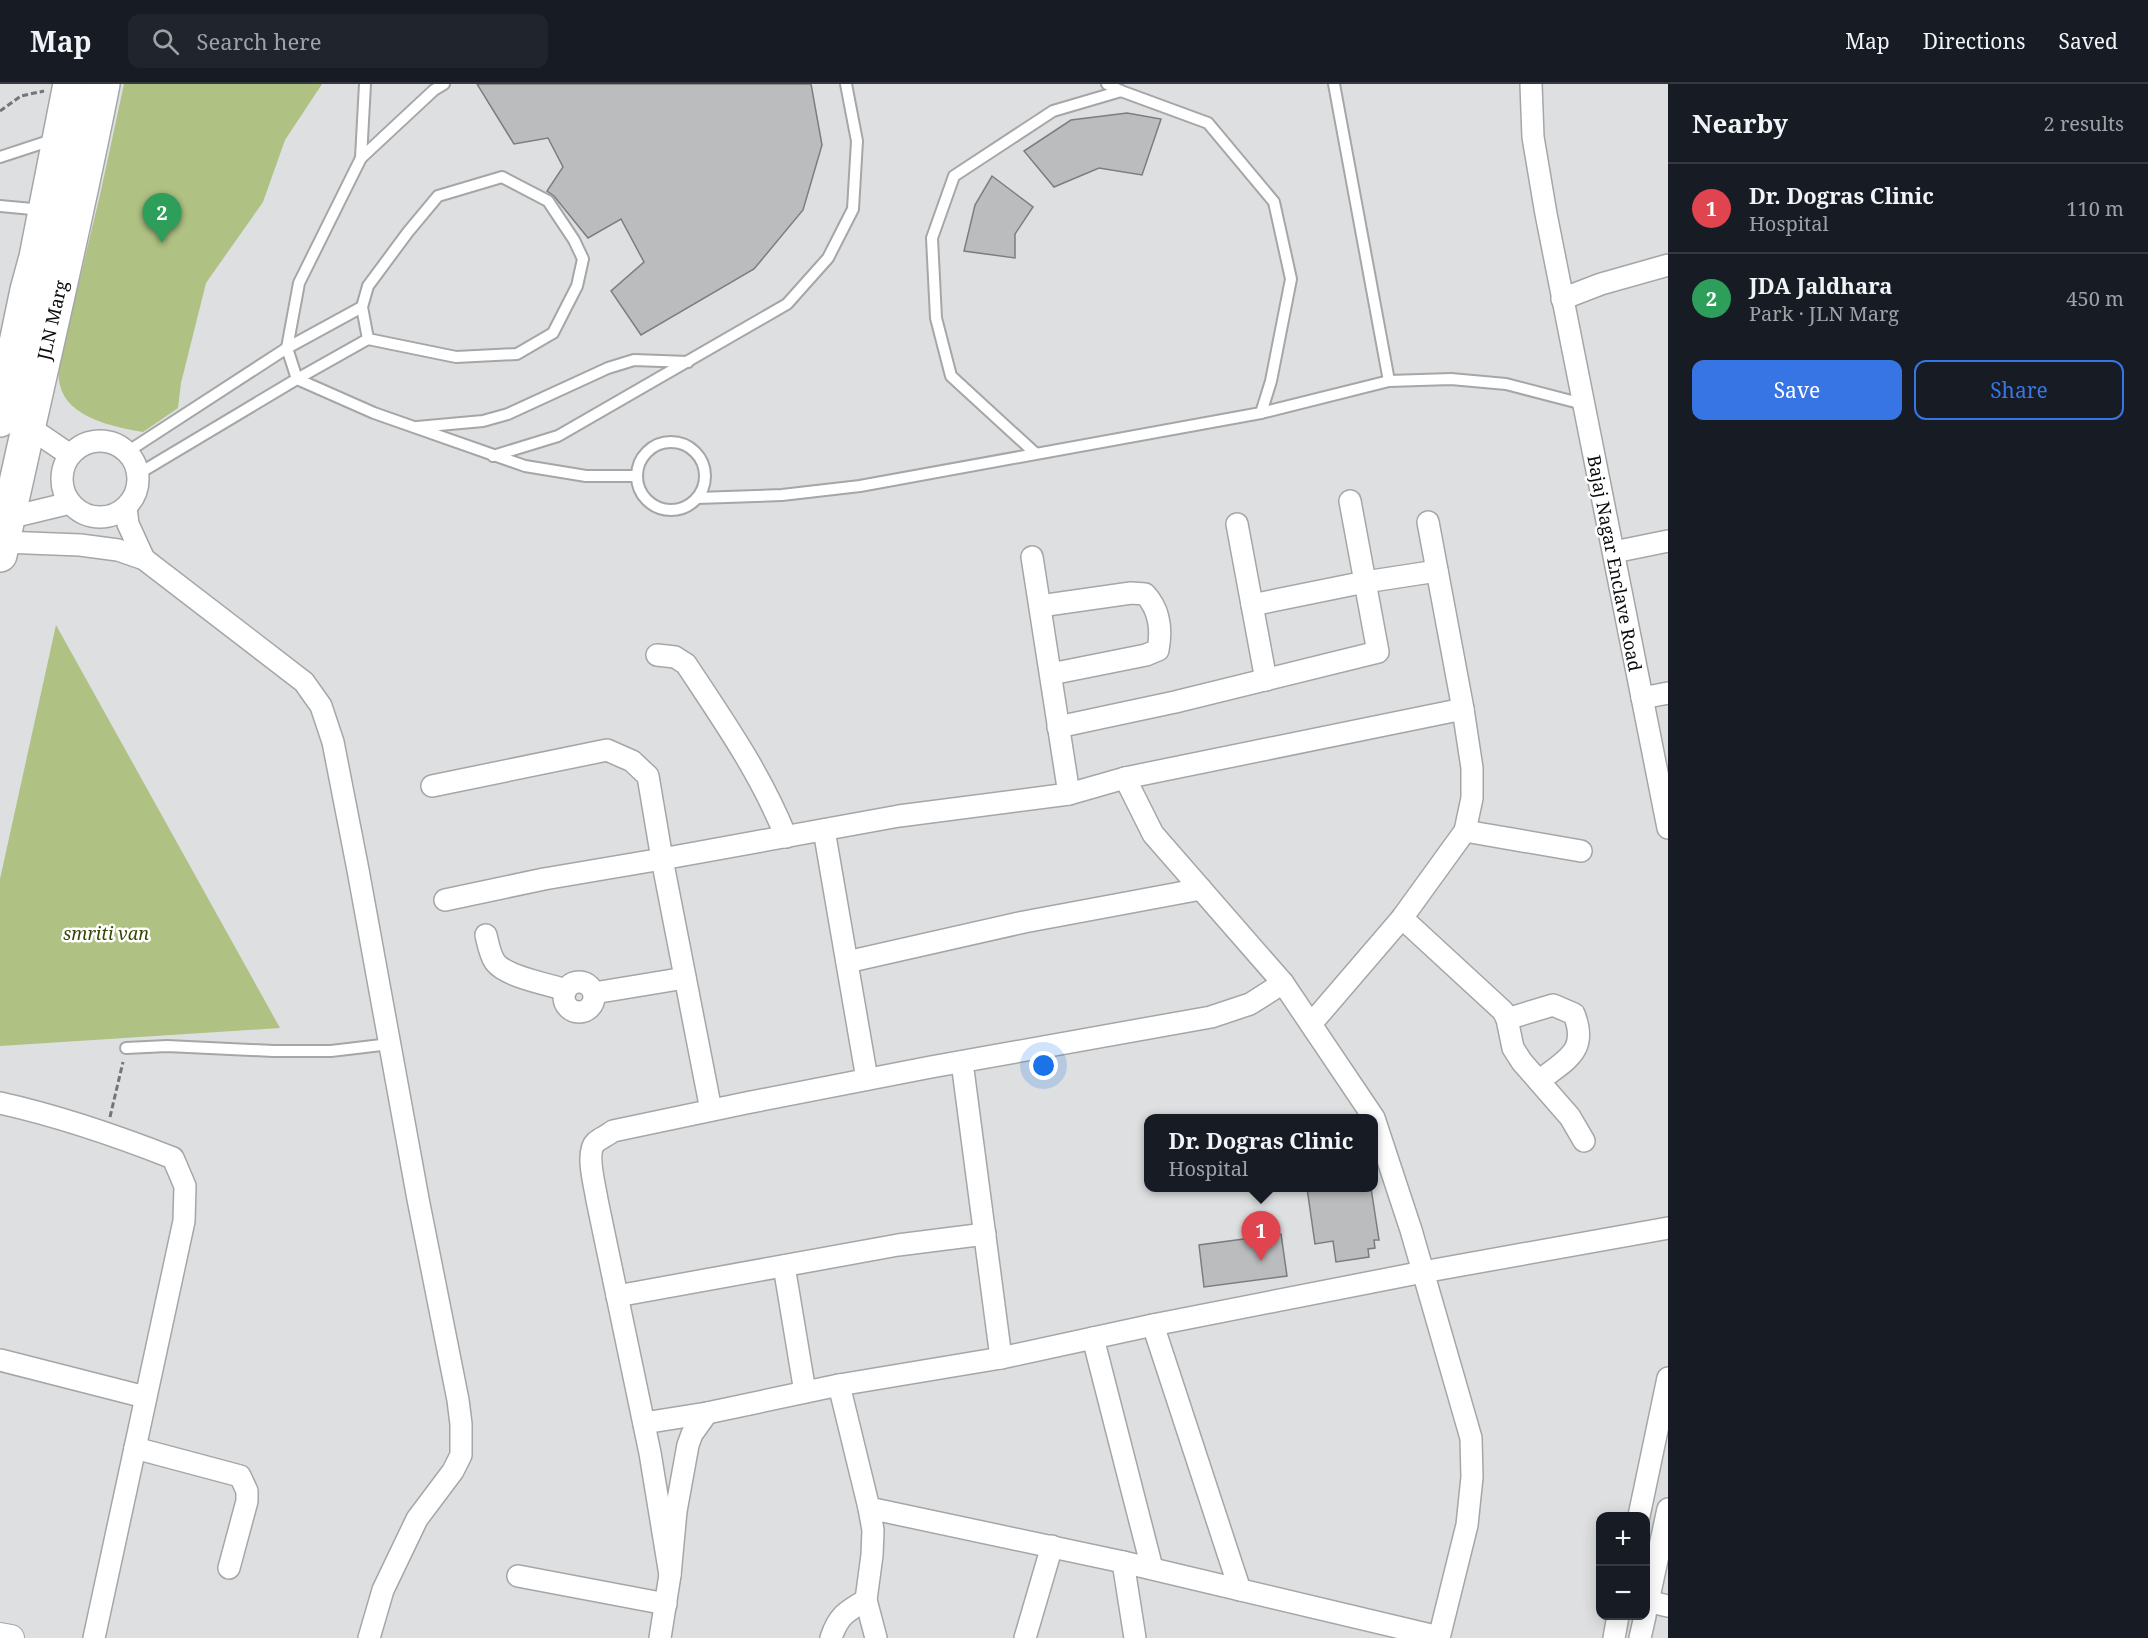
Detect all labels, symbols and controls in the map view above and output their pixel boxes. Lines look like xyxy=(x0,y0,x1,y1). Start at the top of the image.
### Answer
search box xyxy=(128,14,548,68)
text: Map xyxy=(30,22,92,60)
icon: search xyxy=(149,25,182,58)
text: Search here xyxy=(197,26,321,56)
text: Map xyxy=(1845,27,1890,55)
text: Directions xyxy=(1923,27,2025,55)
text: Saved xyxy=(2058,27,2118,55)
text: Nearby xyxy=(1692,105,1788,141)
text: 2 results xyxy=(2044,110,2124,137)
text: Dr. Dogras Clinic xyxy=(1749,180,1934,210)
pin: 2 xyxy=(142,194,182,243)
text: 1 xyxy=(1706,195,1717,222)
text: 110 m xyxy=(2066,195,2124,222)
text: Hospital xyxy=(1749,210,1829,237)
text: JDA Jaldhara xyxy=(1749,270,1893,300)
street label: JLN Marg xyxy=(31,277,73,363)
text: 2 xyxy=(1706,285,1717,312)
text: 450 m xyxy=(2066,285,2124,312)
text: Park · JLN Marg xyxy=(1749,300,1899,327)
button: Save xyxy=(1692,360,1902,420)
button: Share xyxy=(1914,360,2124,420)
street label: Bajaj Nagar Enclave Road xyxy=(1582,453,1648,673)
park label: smriti van xyxy=(63,921,149,945)
your location xyxy=(1029,1051,1058,1080)
popup xyxy=(1144,1114,1378,1192)
text: Dr. Dogras Clinic xyxy=(1169,1125,1353,1155)
text: Hospital xyxy=(1169,1155,1248,1182)
pin: 1 xyxy=(1242,1212,1280,1261)
map controls xyxy=(1596,1512,1650,1620)
button: + xyxy=(1596,1512,1650,1566)
button: − xyxy=(1596,1566,1650,1620)

